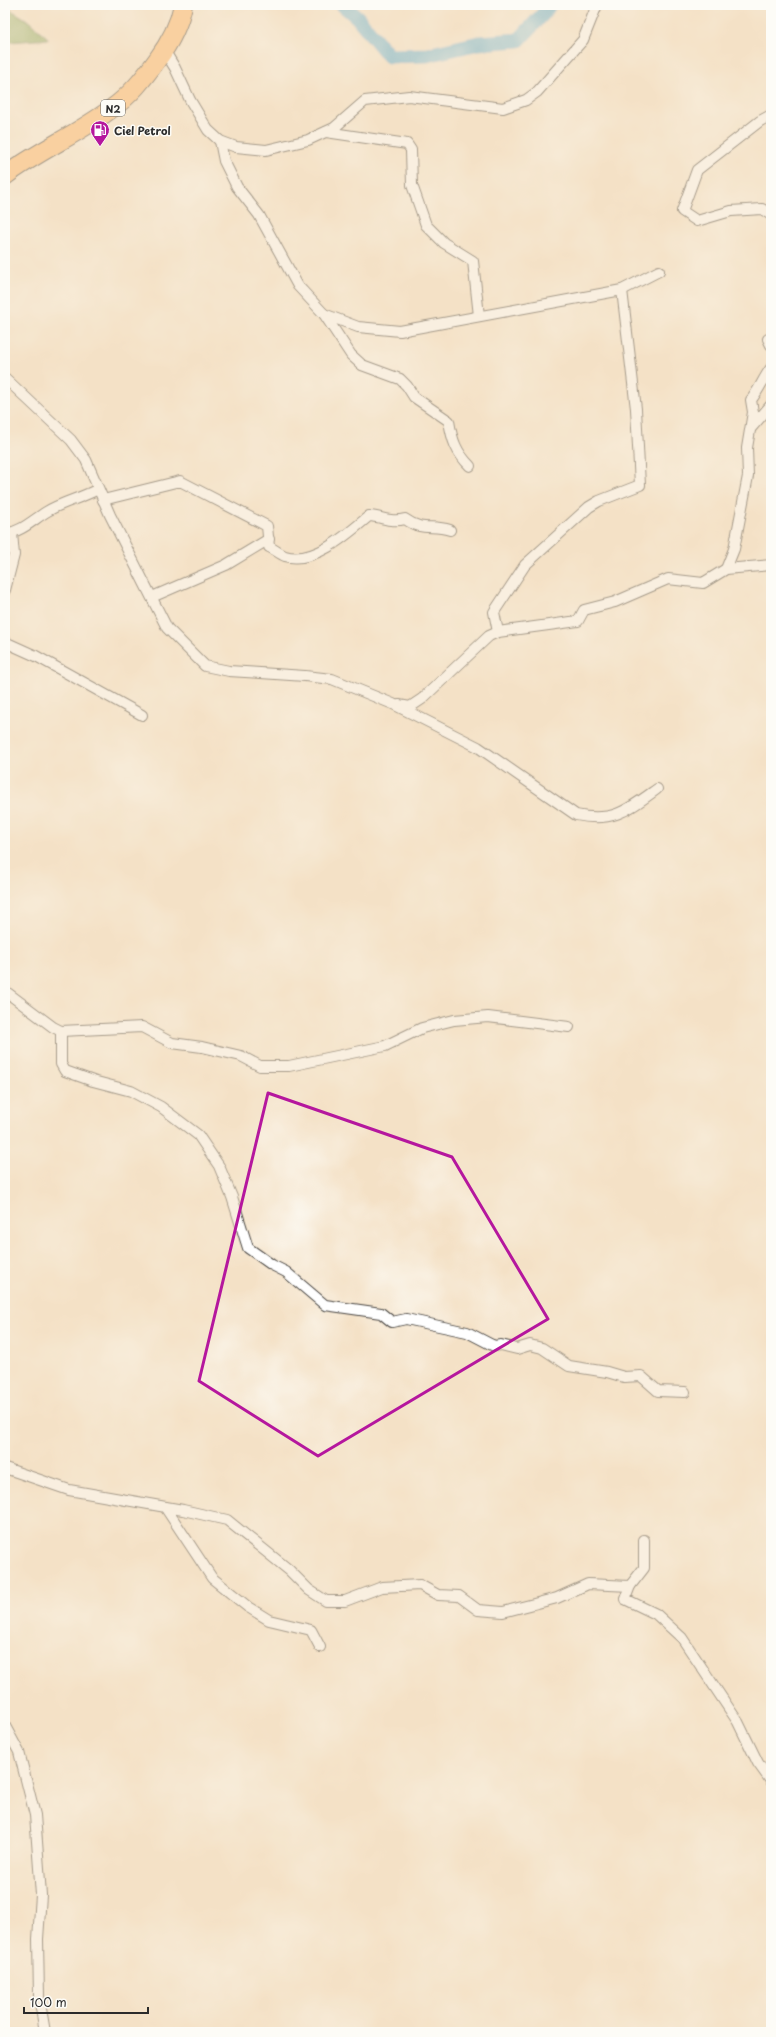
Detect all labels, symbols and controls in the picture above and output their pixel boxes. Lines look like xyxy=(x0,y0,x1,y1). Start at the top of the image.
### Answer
road number: N2 xyxy=(101,100,125,116)
fuel station icon: Ciel Petrol xyxy=(89,119,111,147)
place label: Ciel Petrol xyxy=(114,122,171,139)
scale bar xyxy=(24,1989,148,2015)
text: 100 m xyxy=(30,1993,67,2011)

